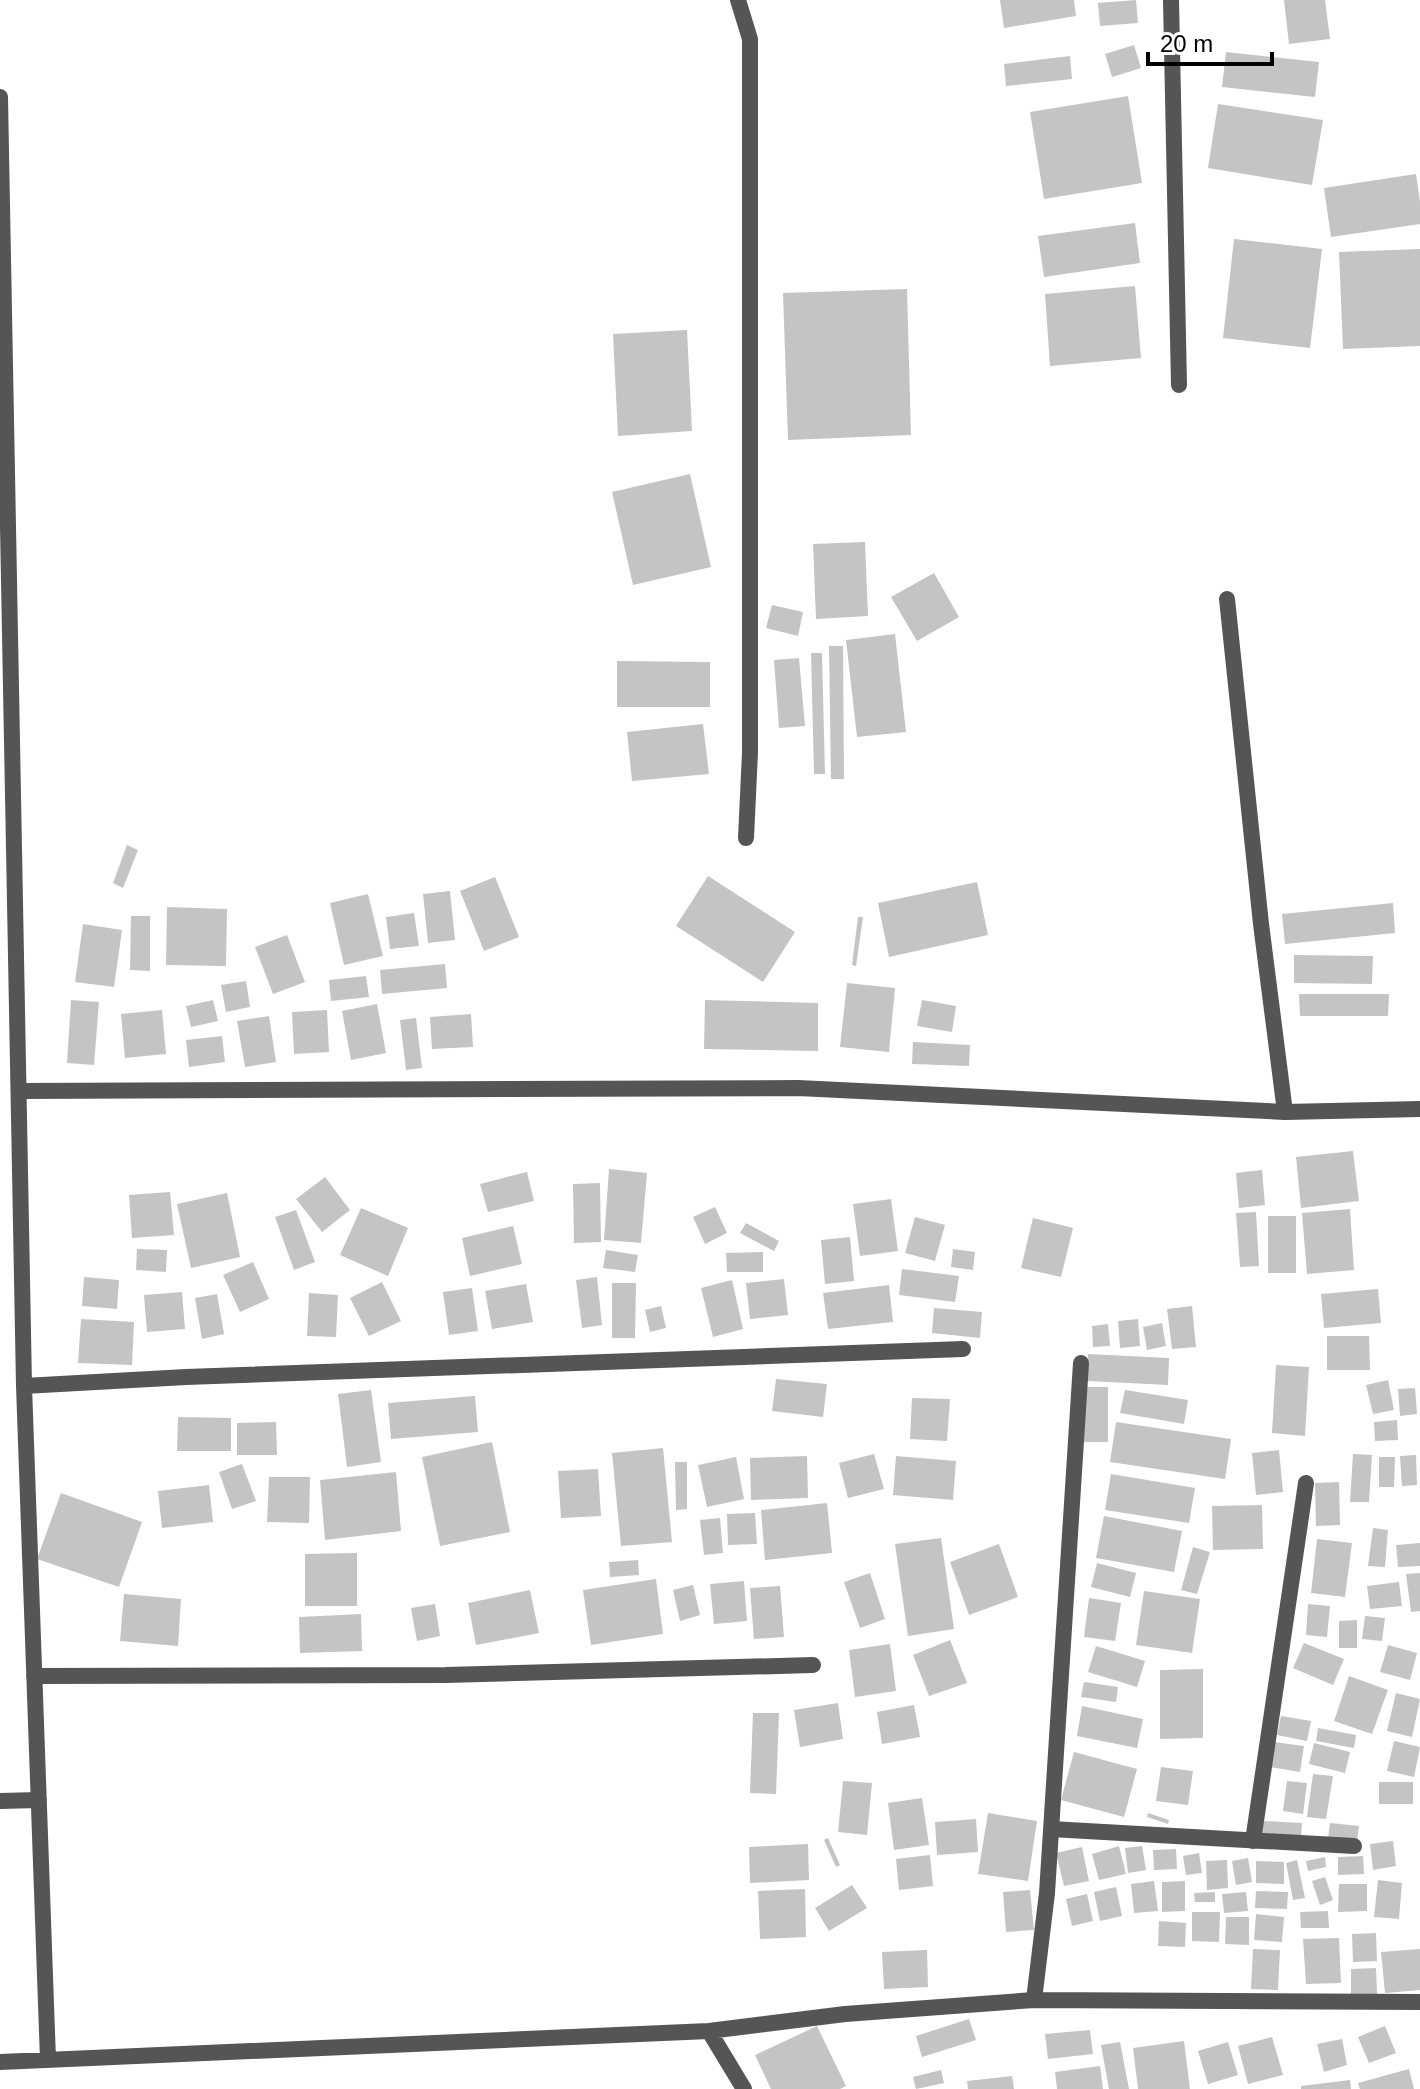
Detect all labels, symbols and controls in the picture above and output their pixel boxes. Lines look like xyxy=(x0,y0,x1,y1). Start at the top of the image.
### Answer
scale bar xyxy=(1148,16,1272,66)
text: 20 m xyxy=(1160,30,1213,57)

